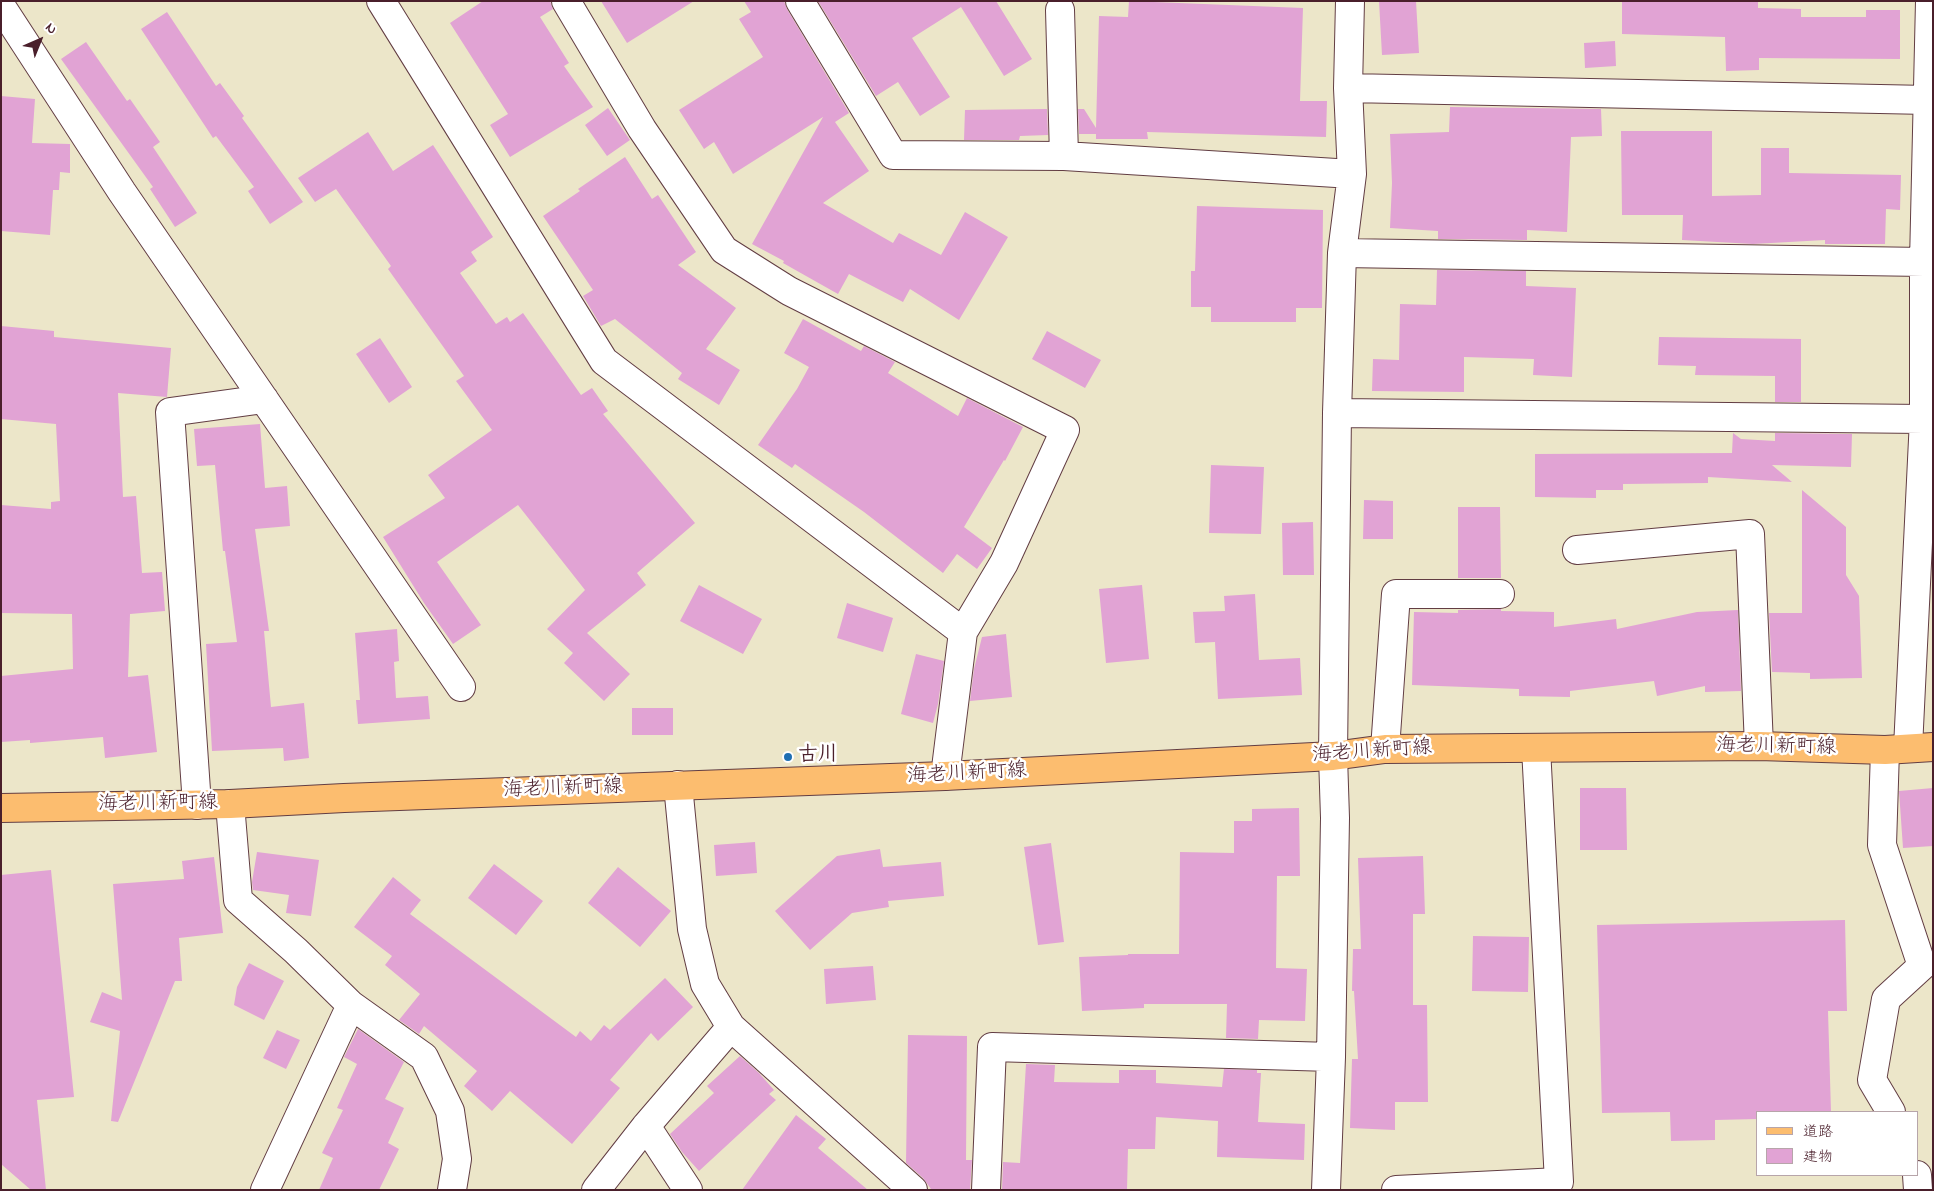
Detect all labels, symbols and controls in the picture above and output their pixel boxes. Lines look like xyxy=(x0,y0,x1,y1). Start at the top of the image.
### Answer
north arrow xyxy=(15,15,65,65)
text: N xyxy=(40,18,61,40)
street label: 海老川新町線 xyxy=(1716,735,1836,761)
street label: 海老川新町線 xyxy=(1311,737,1433,769)
place label: 古川 xyxy=(798,745,838,769)
marker: 古川 xyxy=(782,751,794,763)
street label: 海老川新町線 xyxy=(906,760,1028,790)
street label: 海老川新町線 xyxy=(503,776,623,804)
street label: 海老川新町線 xyxy=(98,792,218,818)
legend xyxy=(1756,1111,1919,1176)
text: 道路 xyxy=(1803,1121,1833,1143)
text: 建物 xyxy=(1803,1146,1833,1168)

